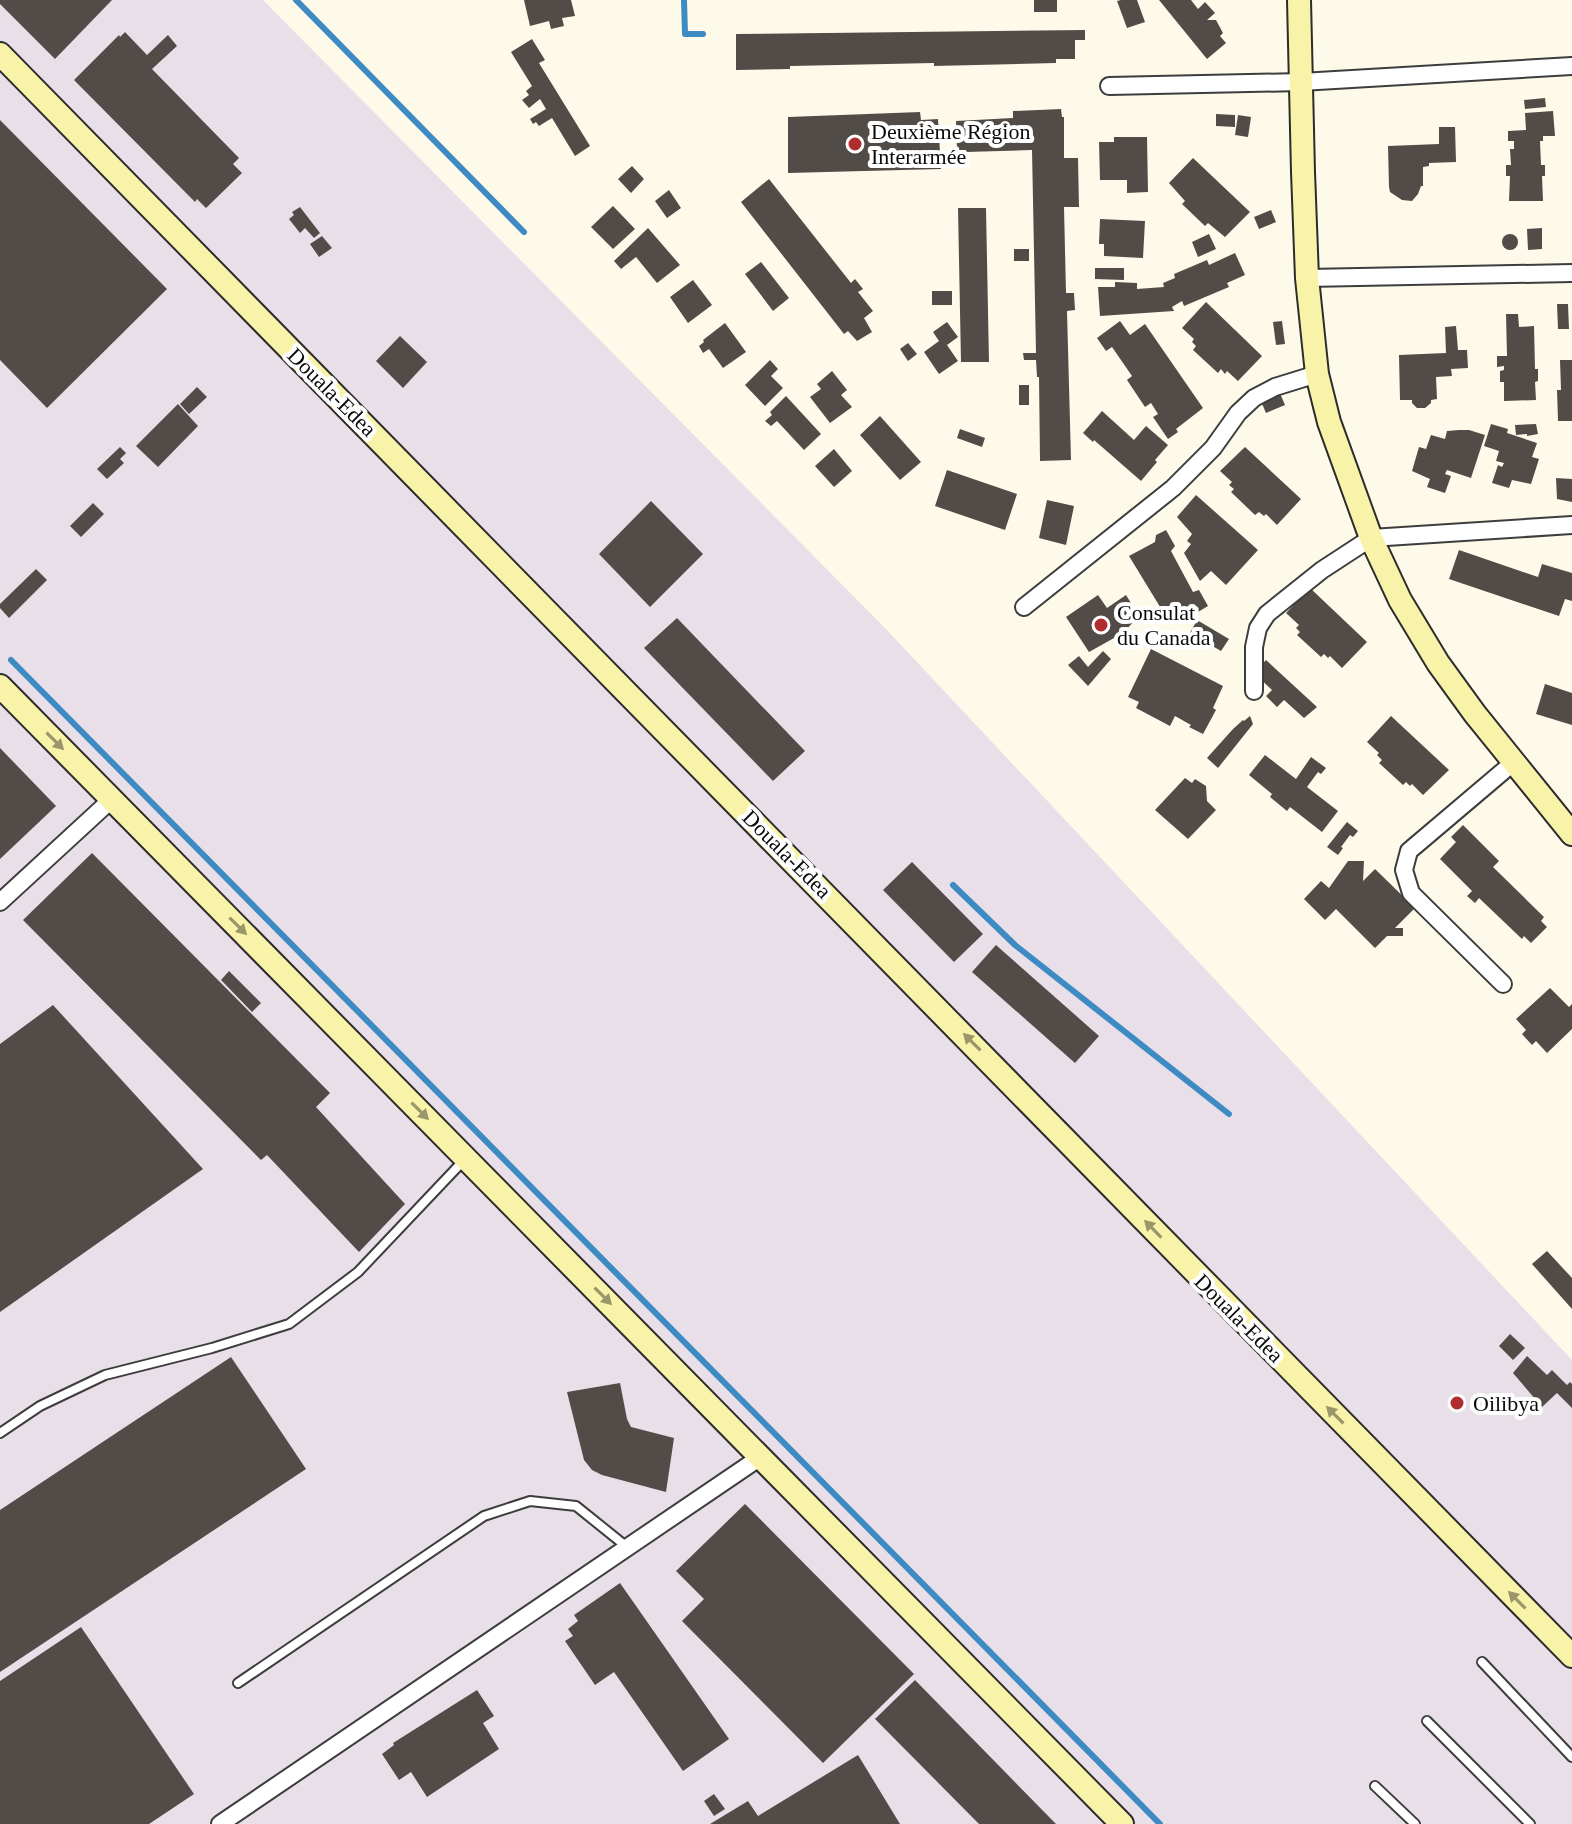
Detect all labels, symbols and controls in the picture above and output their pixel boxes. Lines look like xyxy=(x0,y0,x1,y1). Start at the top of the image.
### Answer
place label: Deuxième Région Interarmée xyxy=(871,119,1030,169)
marker: Deuxième Région Interarmée xyxy=(846,135,864,153)
street label: Douala-Edea xyxy=(283,343,382,442)
place label: Consulat du Canada xyxy=(1117,600,1211,650)
marker: Consulat du Canada xyxy=(1092,616,1110,634)
one-way arrow xyxy=(45,731,64,750)
street label: Douala-Edea xyxy=(738,805,837,904)
one-way arrow xyxy=(228,916,246,935)
one-way arrow xyxy=(963,1033,982,1052)
one-way arrow xyxy=(411,1101,429,1120)
one-way arrow xyxy=(1144,1220,1163,1239)
street label: Douala-Edea xyxy=(1190,1269,1289,1368)
one-way arrow xyxy=(593,1286,612,1305)
place label: Oilibya xyxy=(1473,1391,1539,1416)
marker: Oilibya xyxy=(1448,1394,1466,1412)
one-way arrow xyxy=(1326,1406,1345,1425)
one-way arrow xyxy=(1508,1591,1527,1610)

